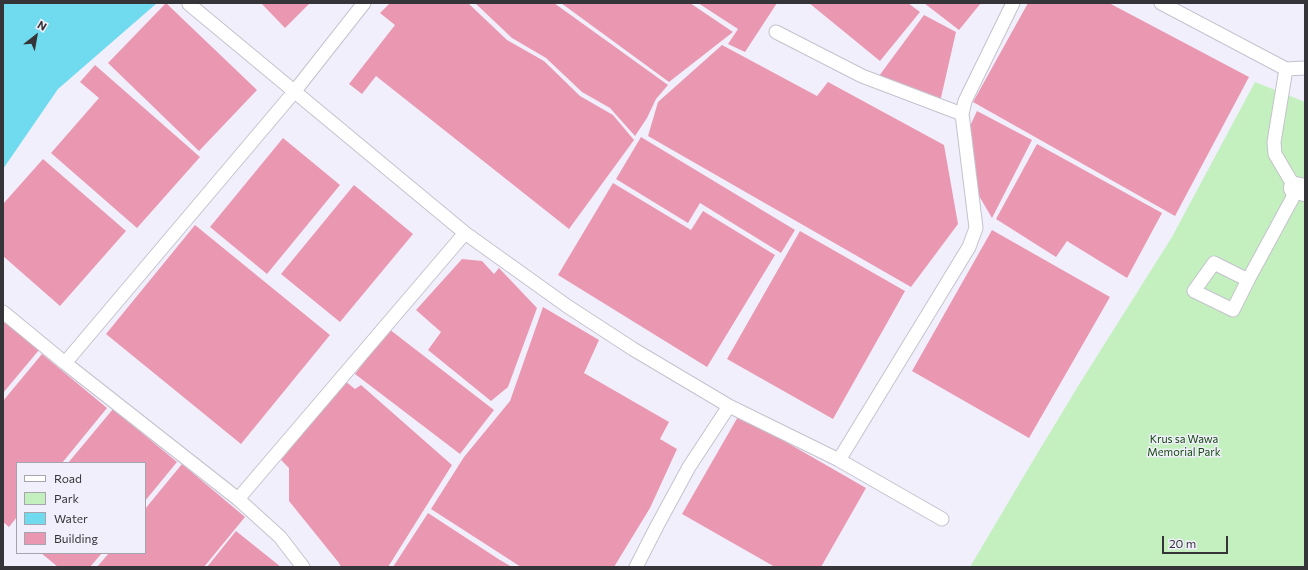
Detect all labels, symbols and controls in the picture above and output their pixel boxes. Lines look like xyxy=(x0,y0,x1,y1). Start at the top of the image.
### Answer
north arrow xyxy=(16,16,56,56)
text: N xyxy=(36,18,49,33)
park label: Krus sa Wawa Memorial Park xyxy=(1147,432,1221,458)
legend xyxy=(16,462,146,554)
text: Road xyxy=(54,471,82,485)
text: Park xyxy=(54,491,79,505)
text: Water xyxy=(54,511,88,525)
scale bar xyxy=(1164,528,1230,554)
text: Building xyxy=(54,531,98,545)
text: 20 m xyxy=(1169,536,1196,550)

